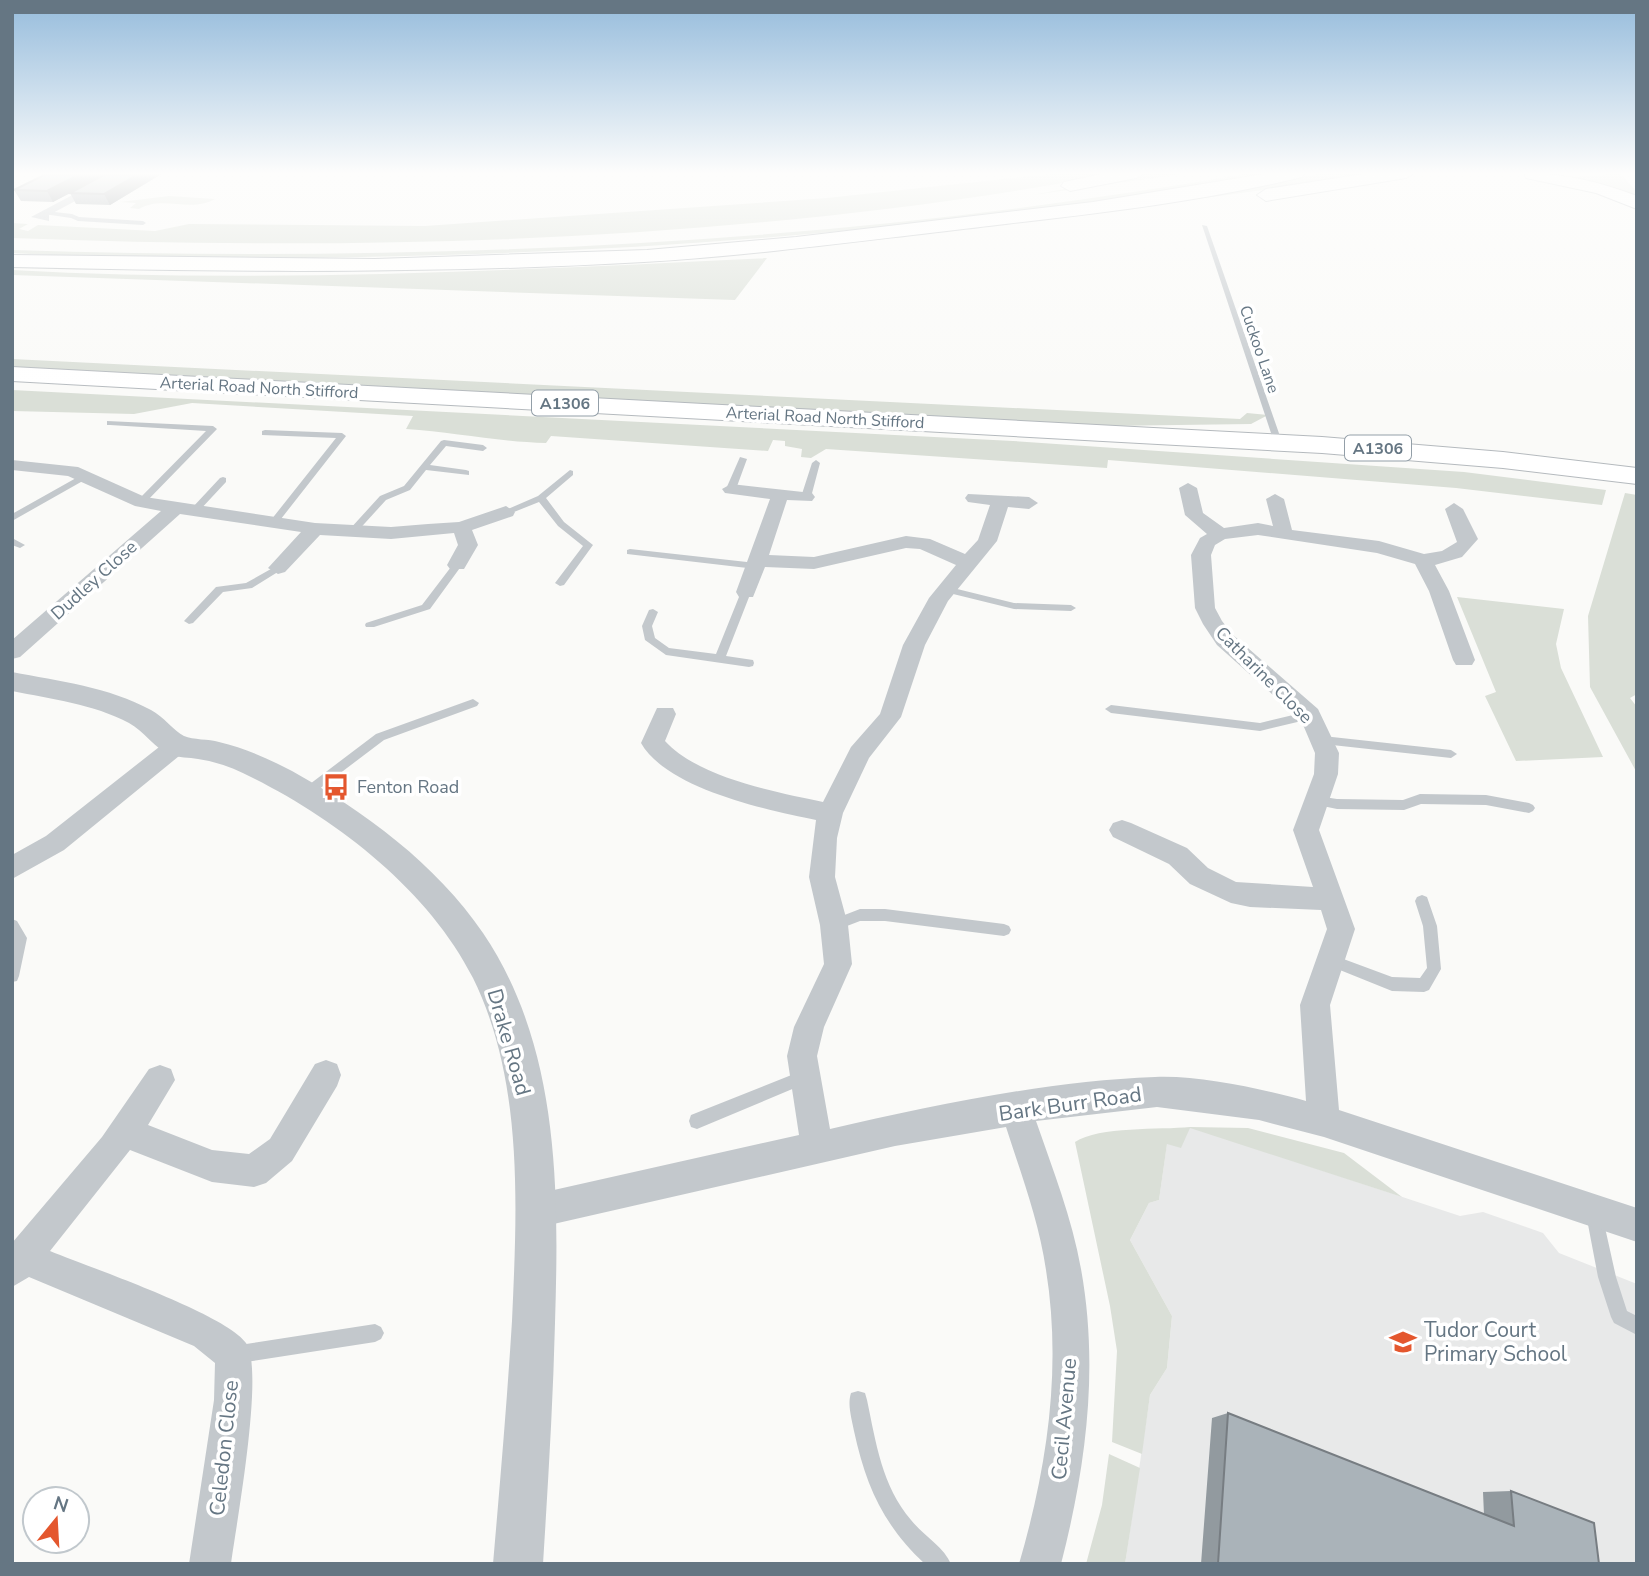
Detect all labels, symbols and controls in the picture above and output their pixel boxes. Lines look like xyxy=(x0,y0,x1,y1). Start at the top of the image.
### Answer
street label: Cuckoo Lane xyxy=(1234,303,1284,396)
street label: Arterial Road North Stifford xyxy=(159,372,359,404)
road number: A1306 xyxy=(532,390,598,416)
street label: Arterial Road North Stifford xyxy=(725,402,925,434)
road number: A1306 xyxy=(1345,436,1411,461)
street label: Dudley Close xyxy=(46,535,142,625)
street label: Catharine Close xyxy=(1210,621,1318,729)
bus stop icon: Fenton Road xyxy=(321,772,351,802)
place label: Fenton Road xyxy=(357,775,459,799)
street label: Drake Road xyxy=(480,985,538,1099)
street label: Bark Burr Road xyxy=(997,1080,1143,1128)
place label: Tudor Court Primary School xyxy=(1424,1316,1568,1368)
school or university icon: Tudor Court Primary School xyxy=(1388,1327,1418,1357)
street label: Cecil Avenue xyxy=(1045,1357,1083,1481)
street label: Celedon Close xyxy=(203,1379,245,1517)
north arrow xyxy=(21,1485,91,1555)
text: N xyxy=(50,1490,72,1519)

